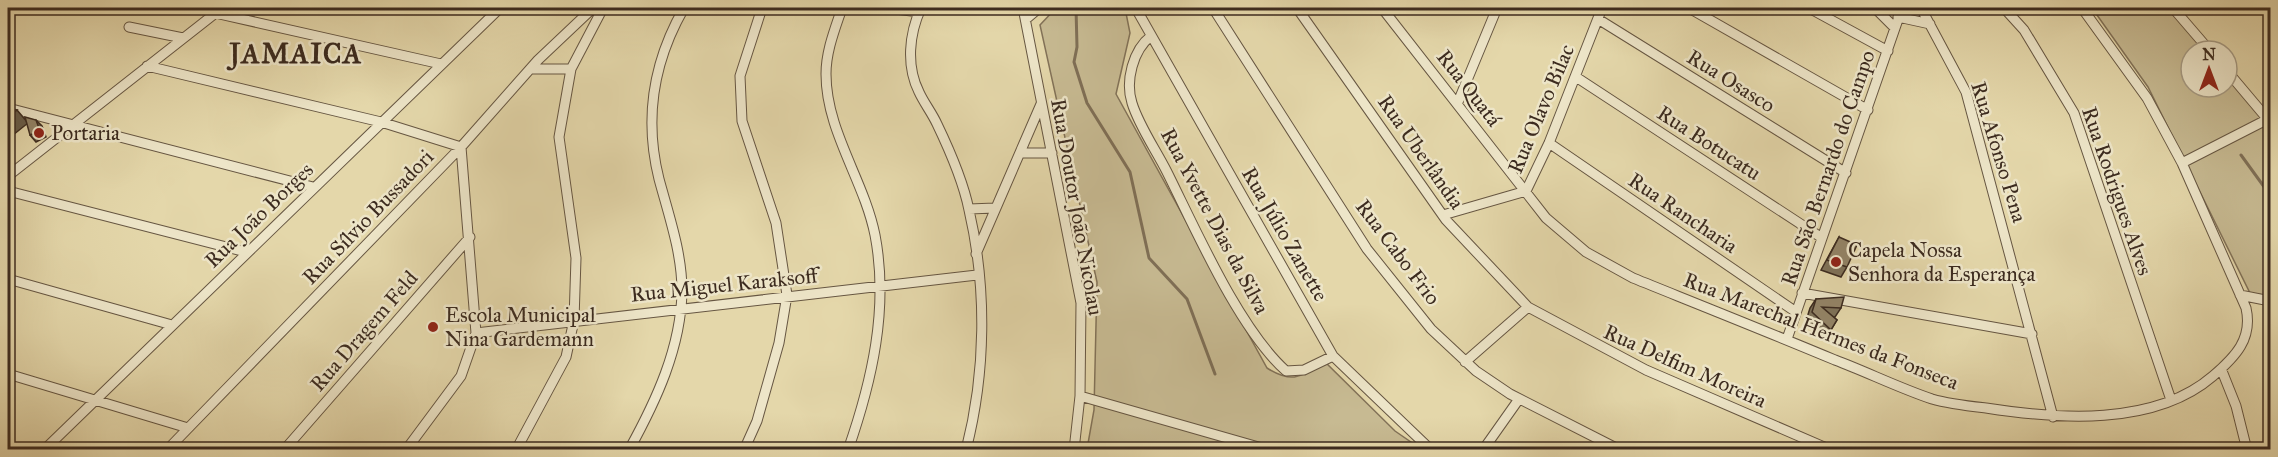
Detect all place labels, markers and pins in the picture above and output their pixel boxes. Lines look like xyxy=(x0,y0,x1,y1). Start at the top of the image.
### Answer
place label: Portaria xyxy=(51,120,120,146)
marker: Portaria xyxy=(32,126,46,140)
place label: Capela Nossa Senhora da Esperança xyxy=(1848,237,2036,287)
marker: Capela Nossa Senhora da Esperança xyxy=(1829,255,1843,269)
place label: Escola Municipal Nina Gardemann xyxy=(445,302,596,352)
marker: Escola Municipal Nina Gardemann xyxy=(426,320,440,334)

